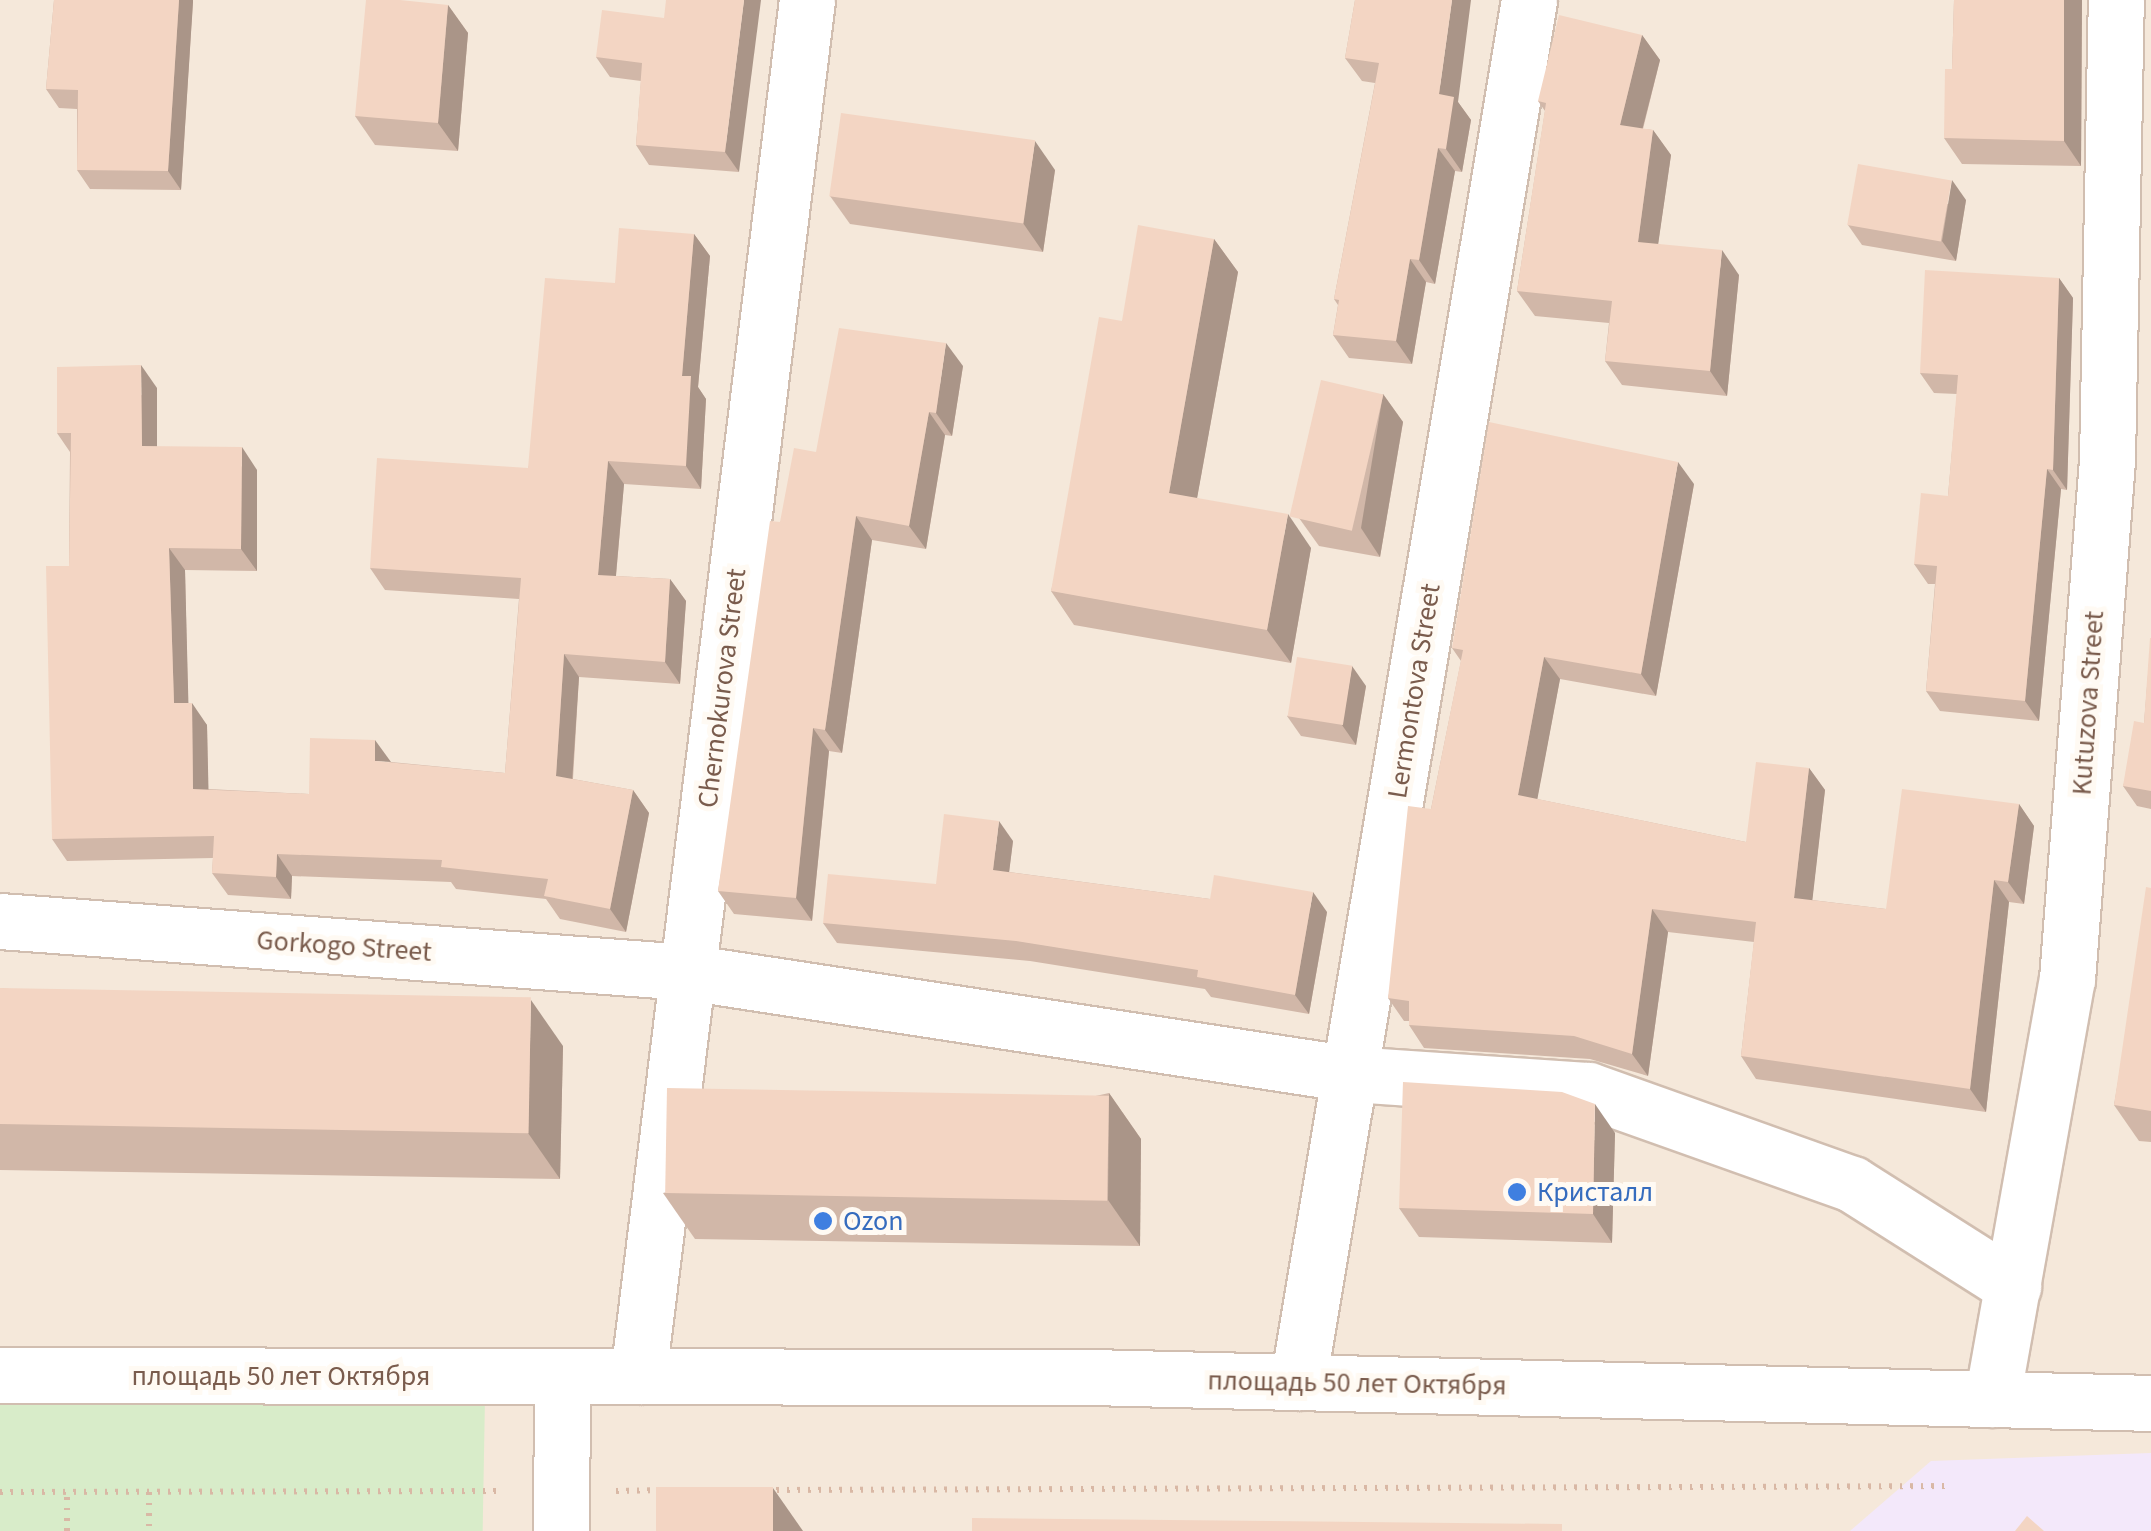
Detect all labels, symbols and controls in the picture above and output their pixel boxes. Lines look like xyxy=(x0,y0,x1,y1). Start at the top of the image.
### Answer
street label: Chernokurova Street xyxy=(691,566,753,810)
street label: Lermontova Street xyxy=(1380,581,1448,801)
street label: Kutuzova Street xyxy=(2065,610,2111,796)
street label: Gorkogo Street xyxy=(255,923,433,969)
place label: Кристалл xyxy=(1537,1175,1653,1209)
marker: Кристалл xyxy=(1506,1181,1528,1203)
place label: Ozon xyxy=(843,1204,903,1238)
marker: Ozon xyxy=(812,1210,834,1232)
street label: площадь 50 лет Октября xyxy=(131,1359,431,1393)
street label: площадь 50 лет Октября xyxy=(1207,1364,1507,1402)

